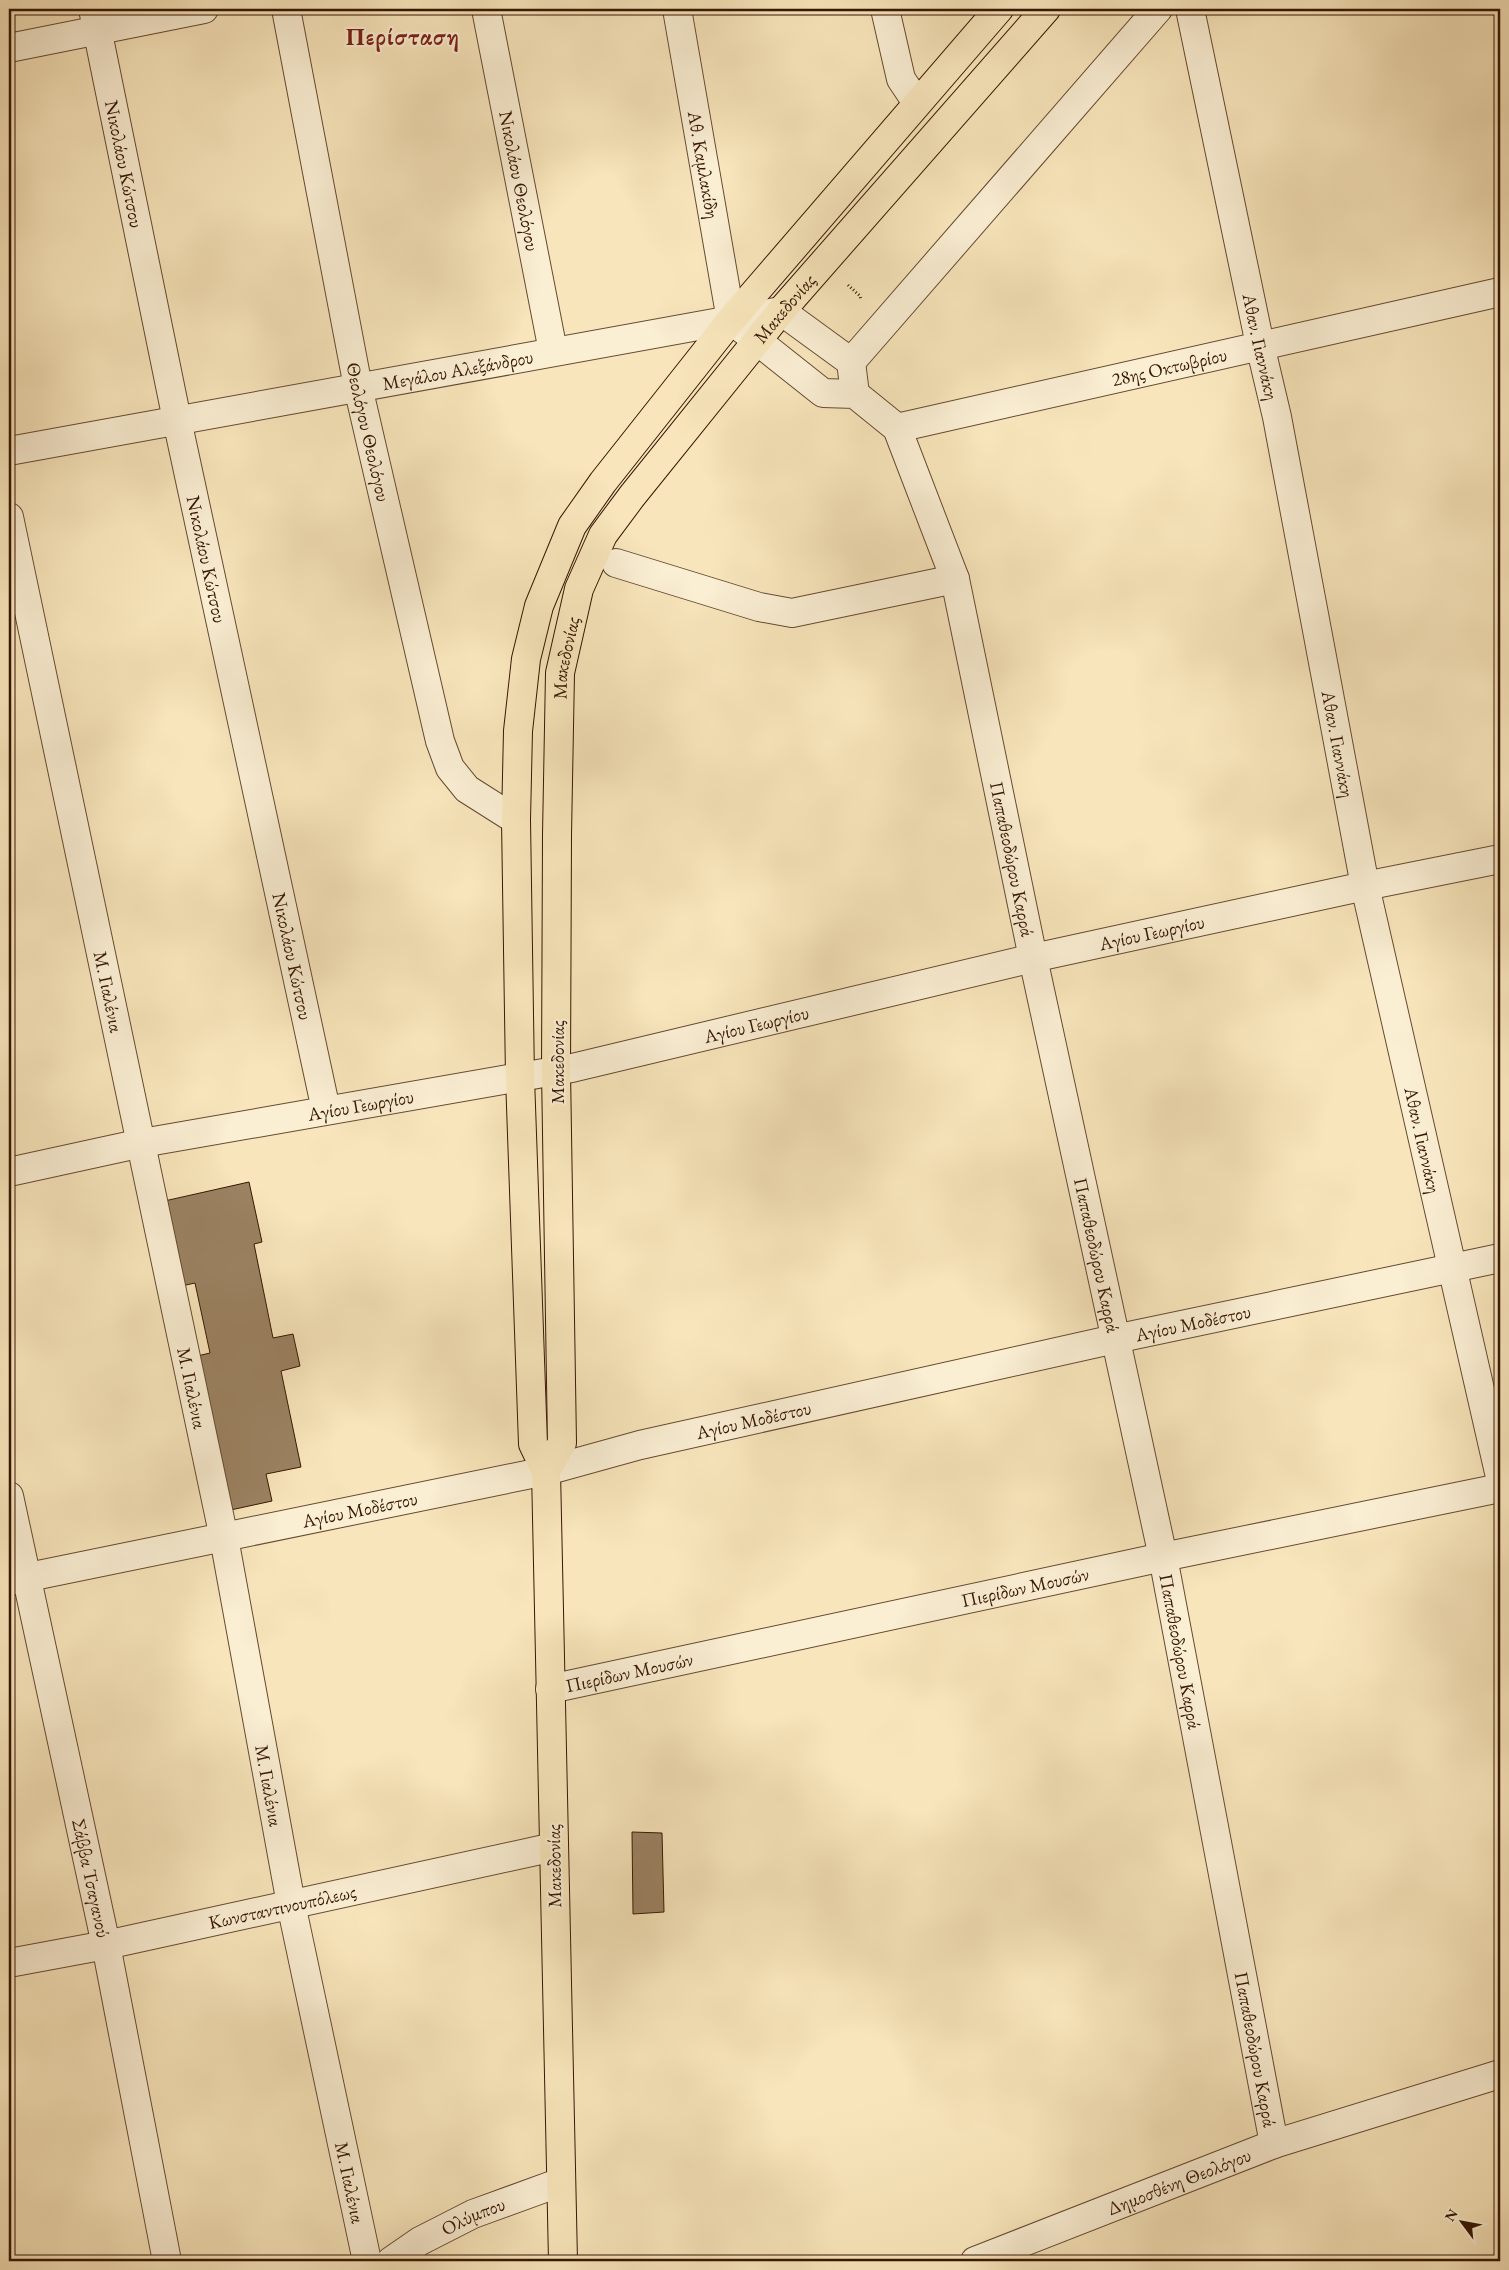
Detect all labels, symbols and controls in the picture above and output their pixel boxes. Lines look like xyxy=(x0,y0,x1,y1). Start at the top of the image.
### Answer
district label: Περίσταση xyxy=(346,21,460,52)
street label: Νικολάου Κώτσου xyxy=(99,98,150,230)
street label: Νικολάου Θεολόγου xyxy=(494,108,546,253)
street label: Αθ. Καμλακίδη xyxy=(682,108,726,220)
street label: Μακεδονίας xyxy=(748,268,821,348)
street label: Αθαν. Γιαννάκη xyxy=(1237,290,1285,402)
street label: 28ης Οκτωβρίου xyxy=(1109,342,1229,392)
street label: Μεγάλου Αλεξάνδρου xyxy=(380,344,535,396)
street label: Θεολόγου Θεολόγου xyxy=(341,360,397,504)
street label: Νικολάου Κώτσου xyxy=(181,493,233,625)
street label: Μακεδονίας xyxy=(547,614,585,700)
street label: Αθαν. Γιαννάκη xyxy=(1316,687,1361,800)
street label: Παπαθεοδώρου Καρρά xyxy=(984,779,1041,939)
street label: Νικολάου Κώτσου xyxy=(267,890,319,1022)
street label: Αγίου Γεωργίου xyxy=(1096,909,1207,956)
street label: Μ. Γιαλένια xyxy=(88,949,130,1035)
street label: Αγίου Γεωργίου xyxy=(700,999,811,1049)
street label: Μακεδονίας xyxy=(545,1020,570,1104)
street label: Αγίου Γεωργίου xyxy=(305,1083,416,1127)
street label: Αθαν. Γιαννάκη xyxy=(1399,1083,1447,1196)
street label: Παπαθεοδώρου Καρρά xyxy=(1068,1175,1126,1335)
street label: Αγίου Μοδέστου xyxy=(1132,1298,1253,1347)
street label: Μ. Γιαλένια xyxy=(172,1345,213,1431)
street label: Αγίου Μοδέστου xyxy=(693,1395,814,1445)
street label: Αγίου Μοδέστου xyxy=(299,1485,420,1533)
street label: Πιερίδων Μουσών xyxy=(959,1561,1092,1613)
street label: Παπαθεοδώρου Καρρά xyxy=(1154,1571,1208,1731)
street label: Πιερίδων Μουσών xyxy=(563,1646,696,1698)
street label: Μ. Γιαλένια xyxy=(250,1743,289,1829)
street label: Σάββα Τσαγανού xyxy=(67,1816,117,1940)
street label: Μακεδονίας xyxy=(541,1824,567,1908)
street label: Κωνσταντινουπόλεως xyxy=(206,1878,358,1935)
street label: Παπαθεοδώρου Καρρά xyxy=(1229,1969,1283,2129)
street label: Μ. Γιαλένια xyxy=(329,2139,371,2226)
street label: Δημοσθένη Θεολόγου xyxy=(1103,2142,1255,2221)
street label: Ολύμπου xyxy=(437,2191,508,2241)
north arrow xyxy=(1436,2198,1486,2248)
text: N xyxy=(1440,2205,1462,2225)

